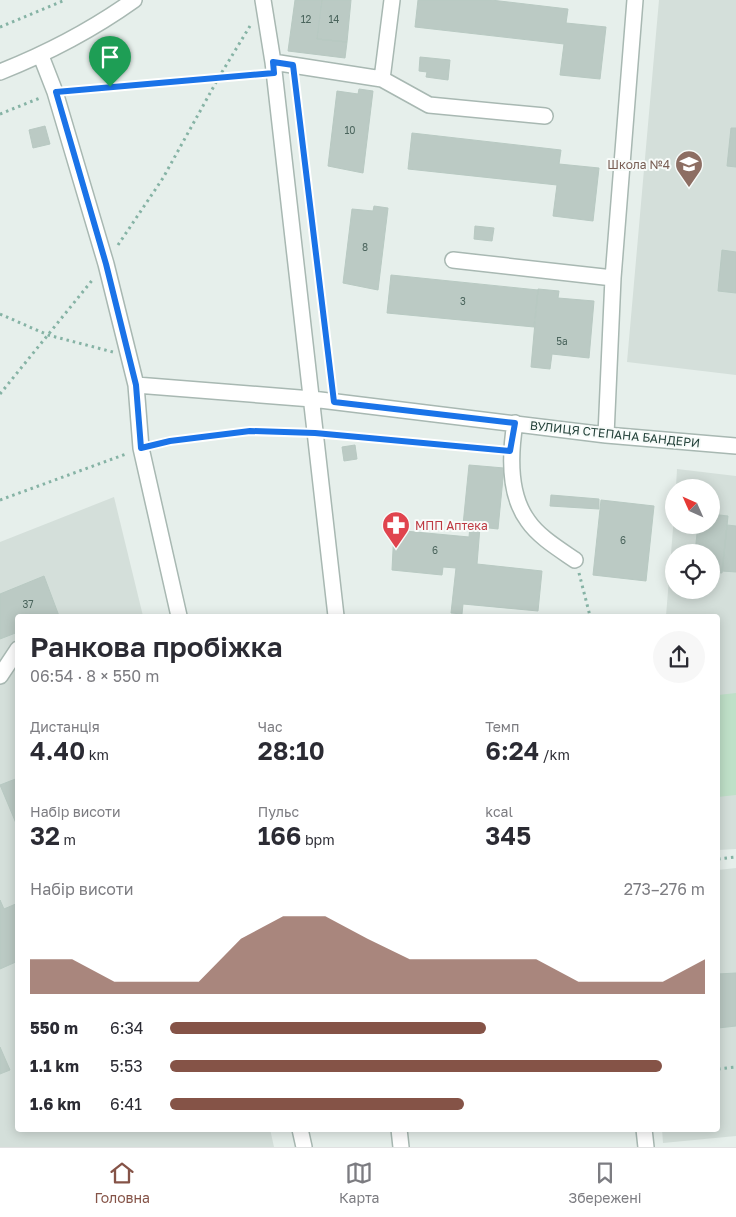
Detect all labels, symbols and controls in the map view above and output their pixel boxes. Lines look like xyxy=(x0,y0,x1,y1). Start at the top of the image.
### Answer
house number: 12 xyxy=(301,13,312,25)
house number: 14 xyxy=(329,13,339,25)
pin xyxy=(89,36,131,87)
icon: arrive xyxy=(96,43,124,71)
house number: 10 xyxy=(344,124,356,136)
school or university icon: Школа №4 xyxy=(674,149,704,188)
place label: Школа №4 xyxy=(607,157,670,172)
house number: 8 xyxy=(362,241,368,253)
house number: 3 xyxy=(460,295,466,307)
house number: 5а xyxy=(556,335,568,347)
street label: ВУЛИЦЯ СТЕПАНА БАНДЕРИ xyxy=(529,418,701,450)
north arrow xyxy=(665,479,720,534)
map controls xyxy=(665,479,720,599)
pharmacy icon: МПП Аптека xyxy=(381,510,411,549)
place label: МПП Аптека xyxy=(415,518,488,533)
house number: 6 xyxy=(620,534,626,546)
house number: 6 xyxy=(432,544,438,556)
button: locate xyxy=(665,544,720,599)
house number: 37 xyxy=(22,598,34,610)
text: Ранкова пробіжка xyxy=(30,630,283,663)
button: share xyxy=(653,631,705,683)
text: 06:54 · 8 × 550 m xyxy=(30,666,159,686)
text: Дистанція xyxy=(30,718,100,735)
text: Час xyxy=(258,718,283,735)
text: Темп xyxy=(485,718,519,735)
text: 4.40 xyxy=(30,735,85,766)
text: 28:10 xyxy=(258,735,325,766)
text: 6:24 xyxy=(485,735,539,766)
text: km xyxy=(85,746,109,763)
text: /km xyxy=(539,746,570,763)
text: Набір висоти xyxy=(30,803,120,820)
text: Пульс xyxy=(258,803,299,820)
text: kcal xyxy=(485,803,513,820)
text: 32 xyxy=(30,820,60,851)
text: 166 xyxy=(258,820,301,851)
text: 345 xyxy=(485,820,531,851)
text: m xyxy=(60,831,76,848)
text: bpm xyxy=(301,831,335,848)
text: Набір висоти xyxy=(30,879,133,899)
text: 273–276 m xyxy=(624,879,705,899)
text: 550 m xyxy=(30,1018,78,1038)
text: 6:34 xyxy=(110,1018,144,1038)
text: 1.1 km xyxy=(30,1056,79,1076)
text: 5:53 xyxy=(110,1056,143,1076)
text: 1.6 km xyxy=(30,1094,81,1114)
text: 6:41 xyxy=(110,1094,142,1114)
tab: Головна xyxy=(94,1159,150,1206)
tab: Карта xyxy=(339,1159,379,1206)
tab: Збережені xyxy=(568,1159,642,1206)

